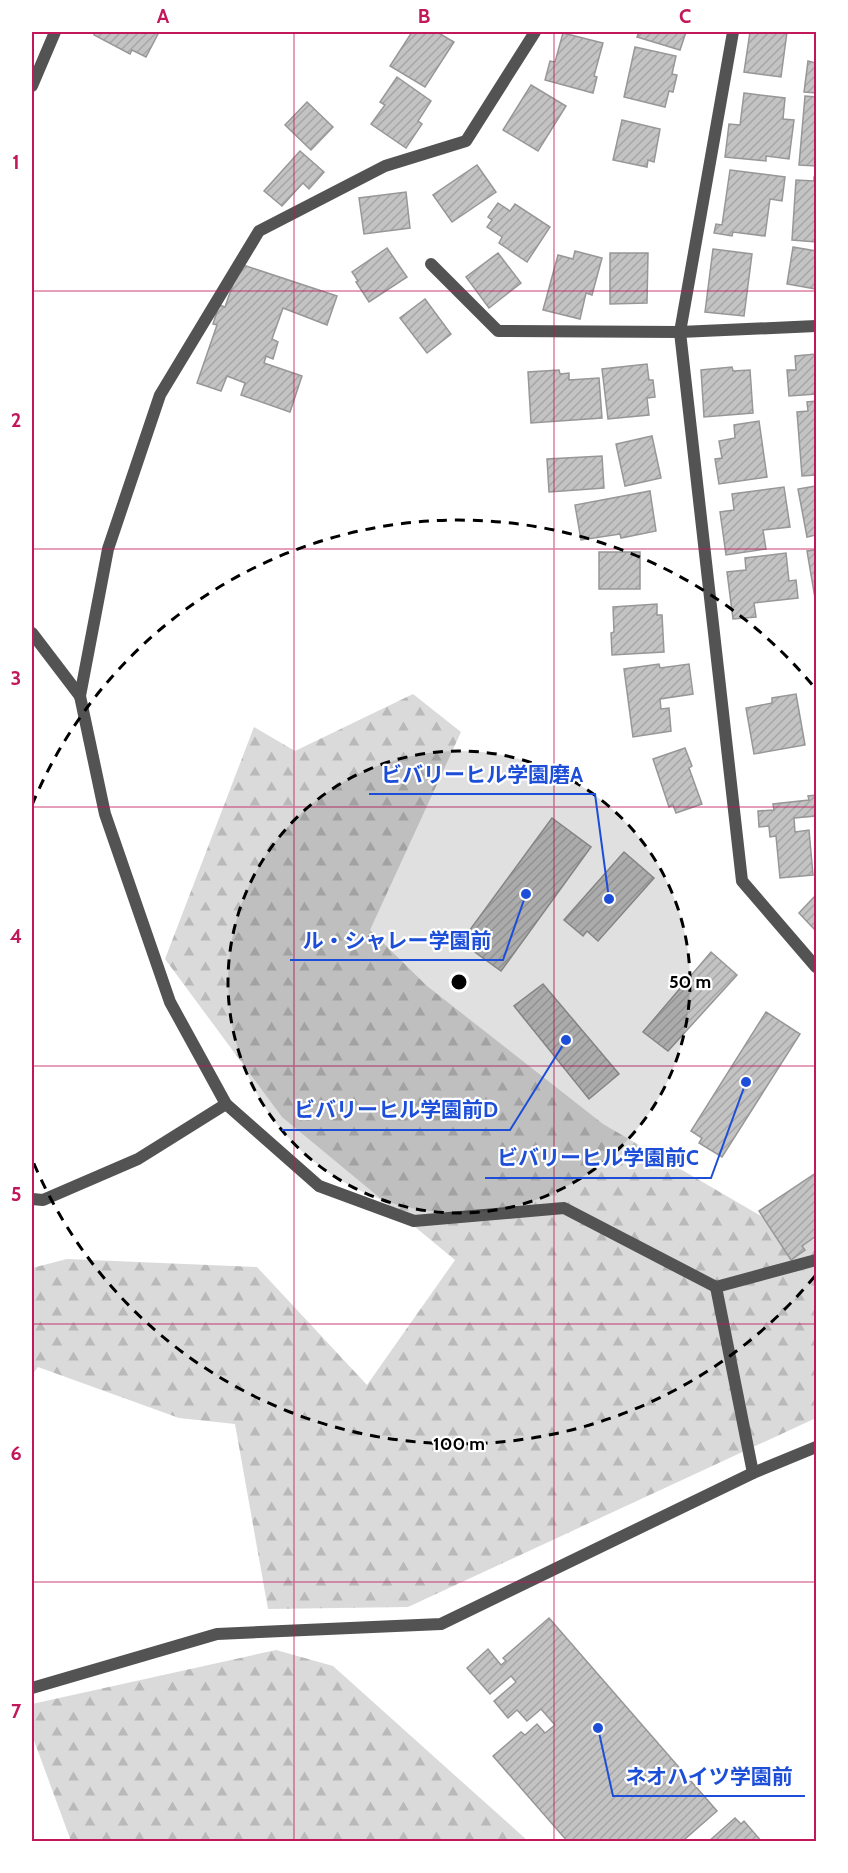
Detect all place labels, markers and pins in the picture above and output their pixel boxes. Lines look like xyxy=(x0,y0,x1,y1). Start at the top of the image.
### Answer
callout: ビバリーヒル学園磨A xyxy=(369,755,595,794)
callout: ル・シャレー学園前 xyxy=(290,921,503,960)
centre of rings xyxy=(449,972,469,992)
callout: ビバリーヒル学園前D xyxy=(282,1091,510,1130)
callout: ビバリーヒル学園前C xyxy=(485,1139,711,1178)
callout: ネオハイツ学園前 xyxy=(613,1757,805,1796)

